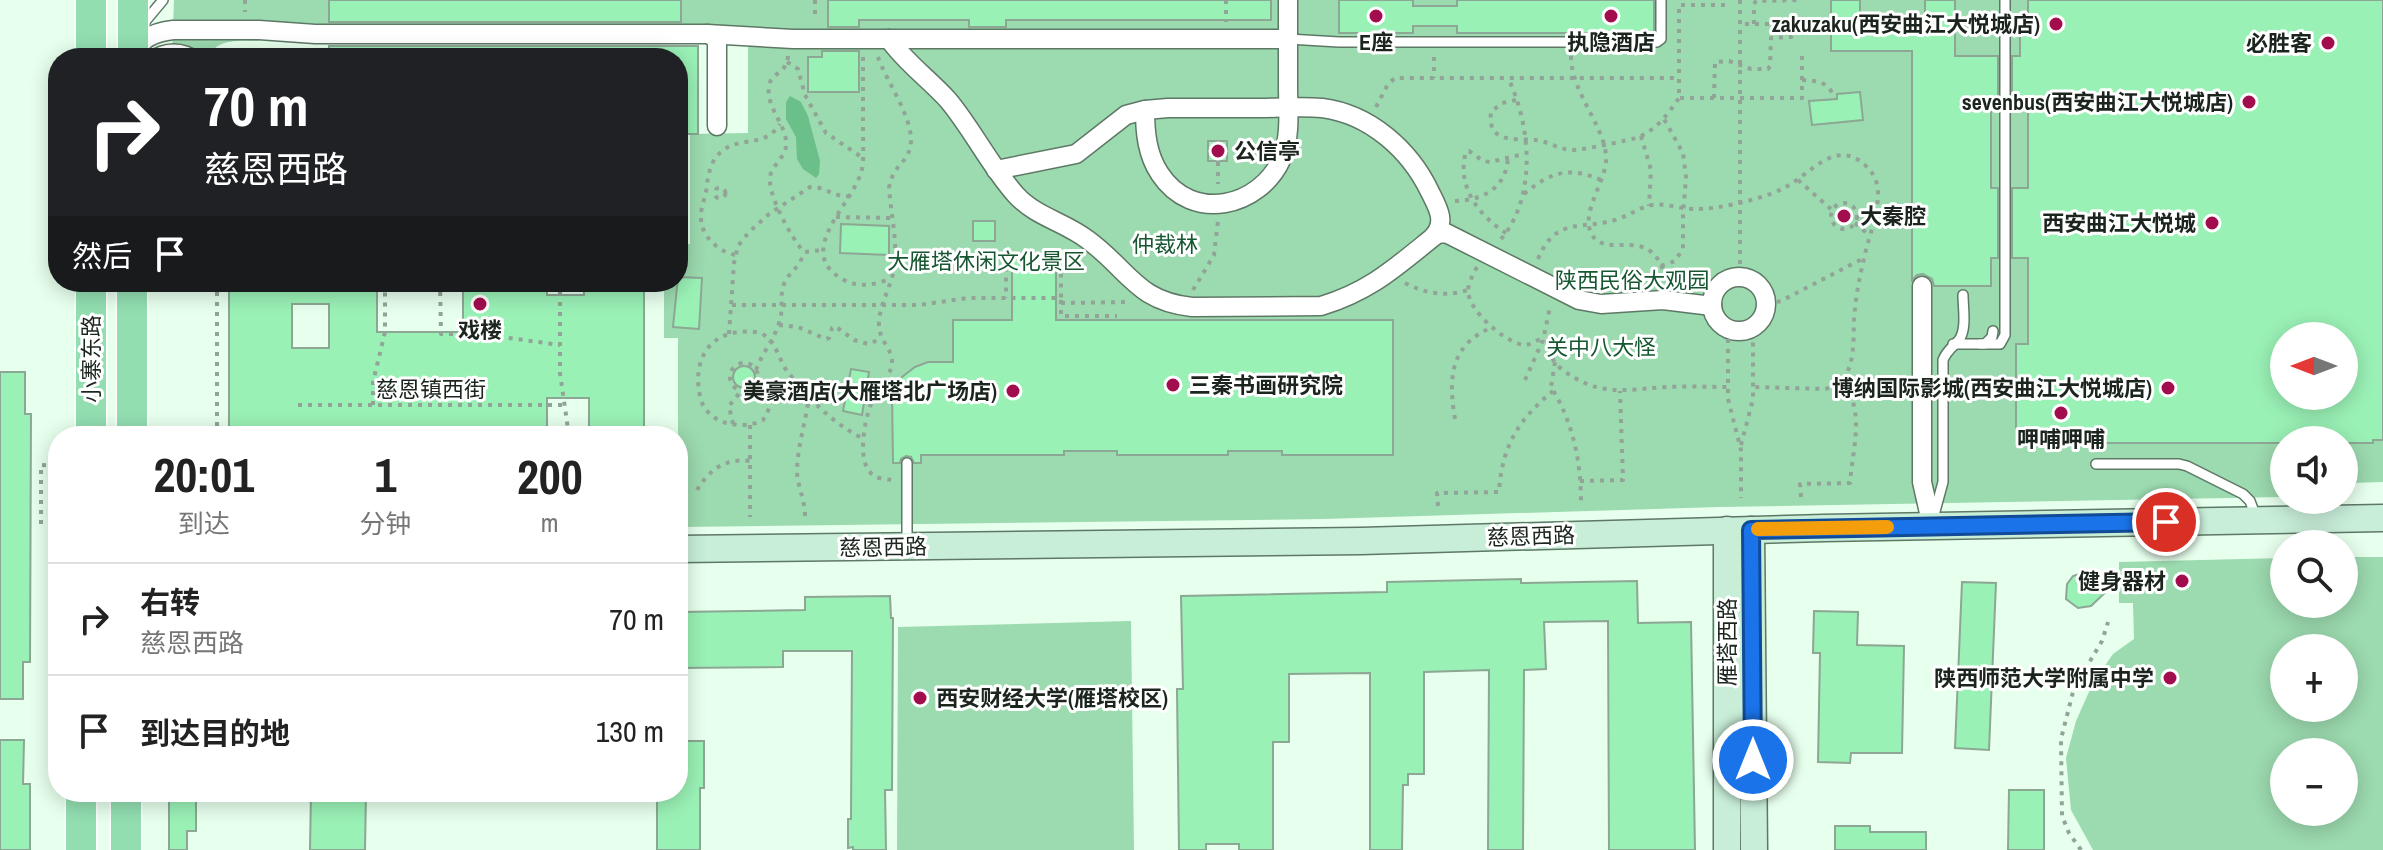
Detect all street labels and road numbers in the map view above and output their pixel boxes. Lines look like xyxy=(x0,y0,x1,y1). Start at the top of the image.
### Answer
street label: 小寨东路 xyxy=(76,315,106,403)
street label: 慈恩镇西街 xyxy=(376,374,486,404)
street label: 慈恩西路 xyxy=(1486,519,1576,553)
street label: 慈恩西路 xyxy=(839,531,927,563)
street label: 雁塔西路 xyxy=(1712,598,1742,686)

